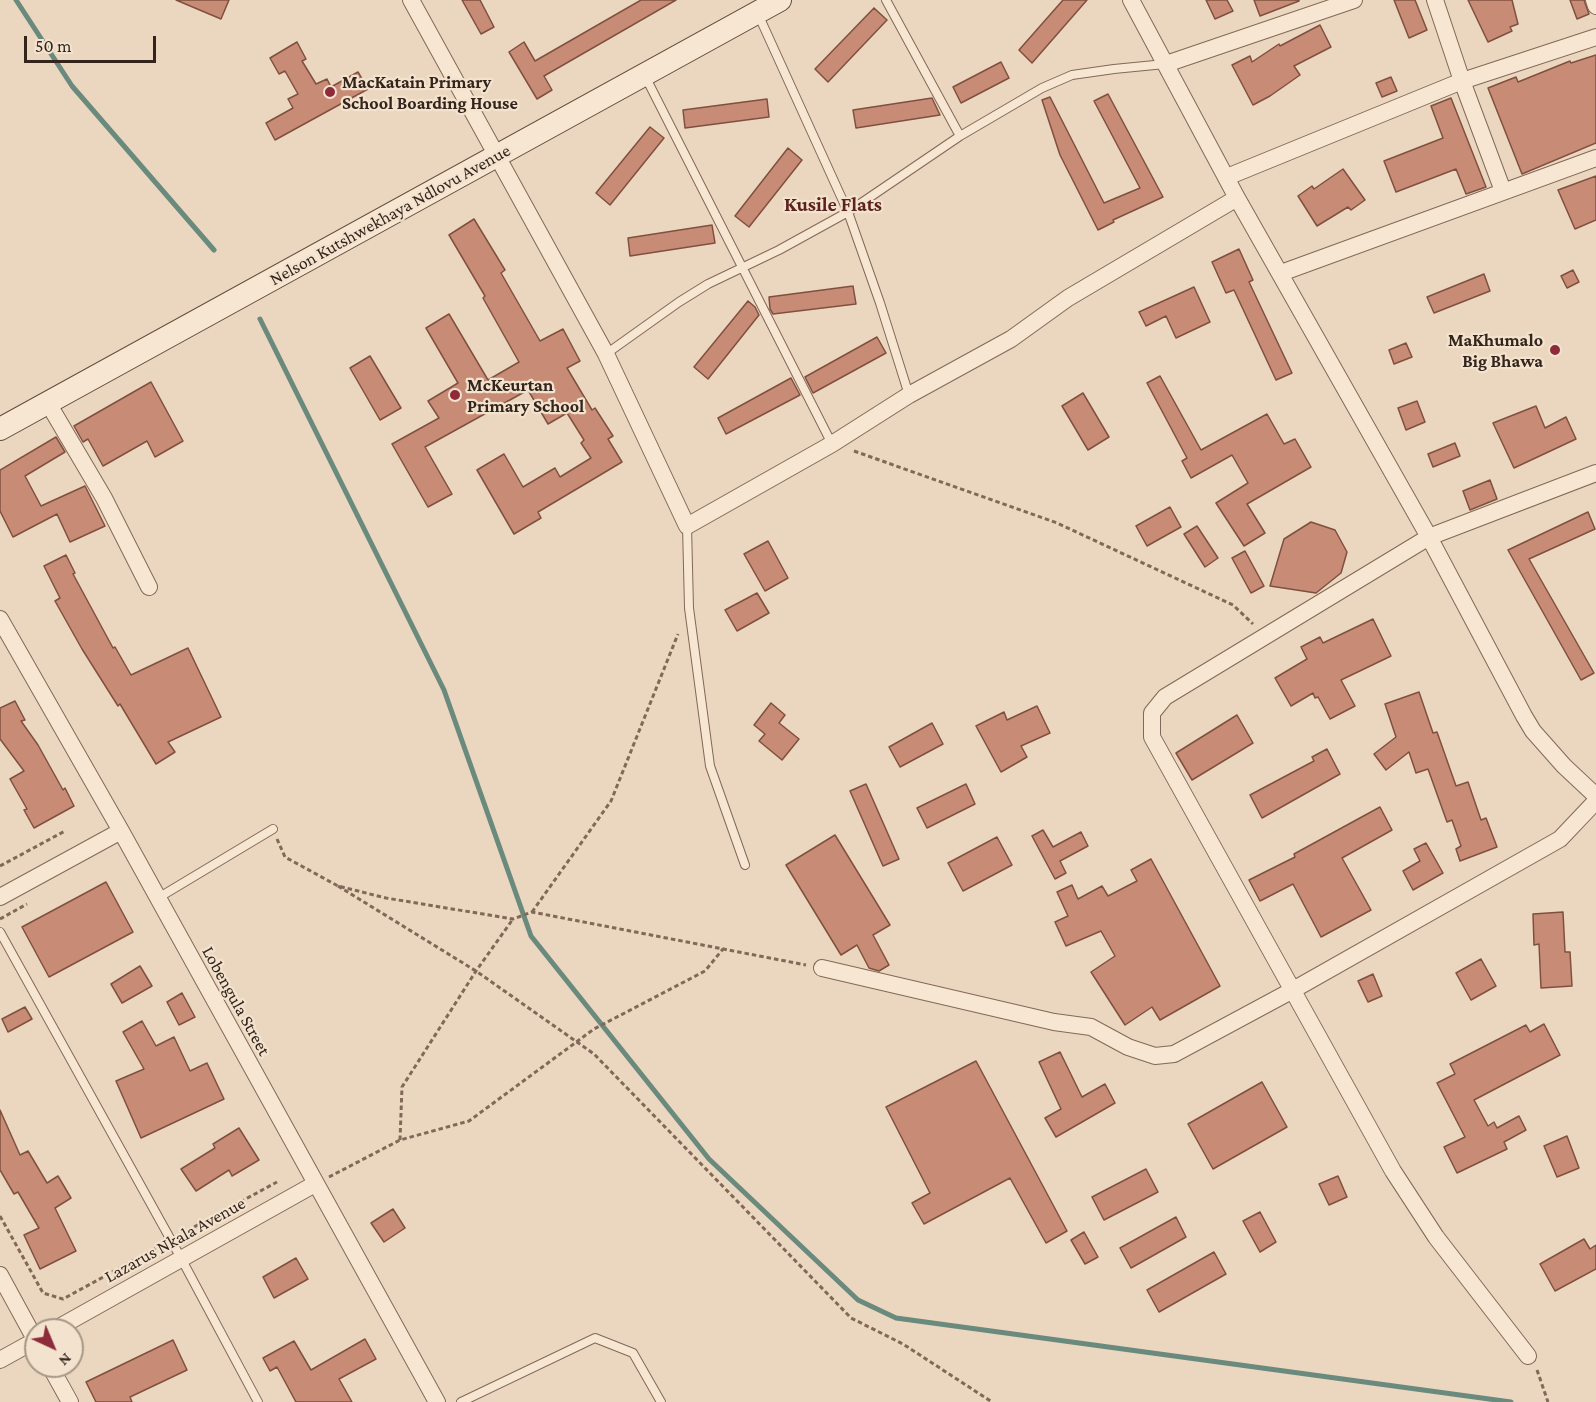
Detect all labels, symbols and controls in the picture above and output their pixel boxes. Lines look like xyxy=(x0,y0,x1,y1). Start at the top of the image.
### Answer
scale bar xyxy=(27,24,159,62)
text: 50 m xyxy=(35,36,72,56)
place label: MacKatain Primary School Boarding House xyxy=(342,71,518,113)
marker: MacKatain Primary School Boarding House xyxy=(323,85,337,99)
street label: Nelson Kutshwekhaya Ndlovu Avenue xyxy=(266,140,514,290)
district label: Kusile Flats xyxy=(784,193,882,217)
place label: MaKhumalo Big Bhawa xyxy=(1448,329,1543,372)
marker: MaKhumalo Big Bhawa xyxy=(1548,343,1562,357)
place label: McKeurtan Primary School xyxy=(467,374,584,416)
marker: McKeurtan Primary School xyxy=(448,388,462,402)
street label: Lobengula Street xyxy=(197,943,275,1059)
street label: Lazarus Nkala Avenue xyxy=(101,1192,249,1288)
north arrow xyxy=(24,1318,84,1378)
text: N xyxy=(56,1350,75,1370)

